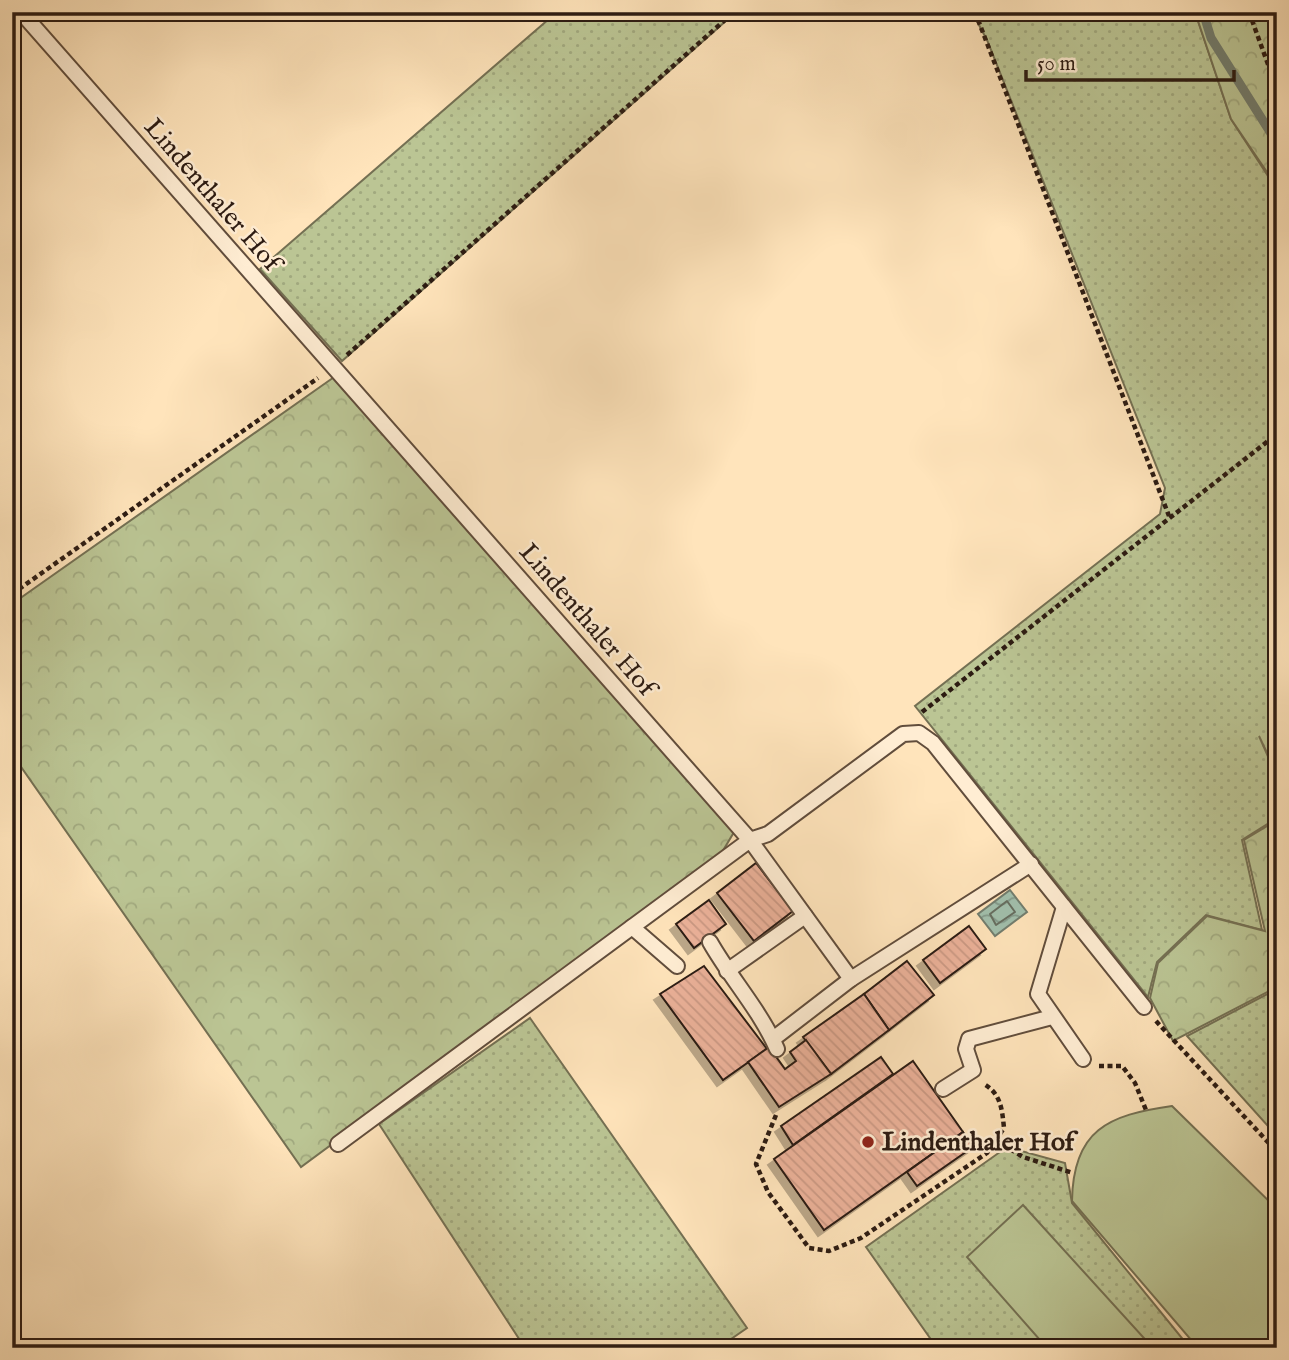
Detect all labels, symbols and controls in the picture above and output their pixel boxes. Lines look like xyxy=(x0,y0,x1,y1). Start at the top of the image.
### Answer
scale bar xyxy=(1026,38,1235,82)
text: 50 m xyxy=(1037,51,1076,78)
street label: Lindenthaler Hof xyxy=(136,112,291,282)
street label: Lindenthaler Hof xyxy=(511,537,666,707)
place label: Lindenthaler Hof xyxy=(882,1126,1079,1159)
marker: Lindenthaler Hof xyxy=(860,1134,876,1150)

